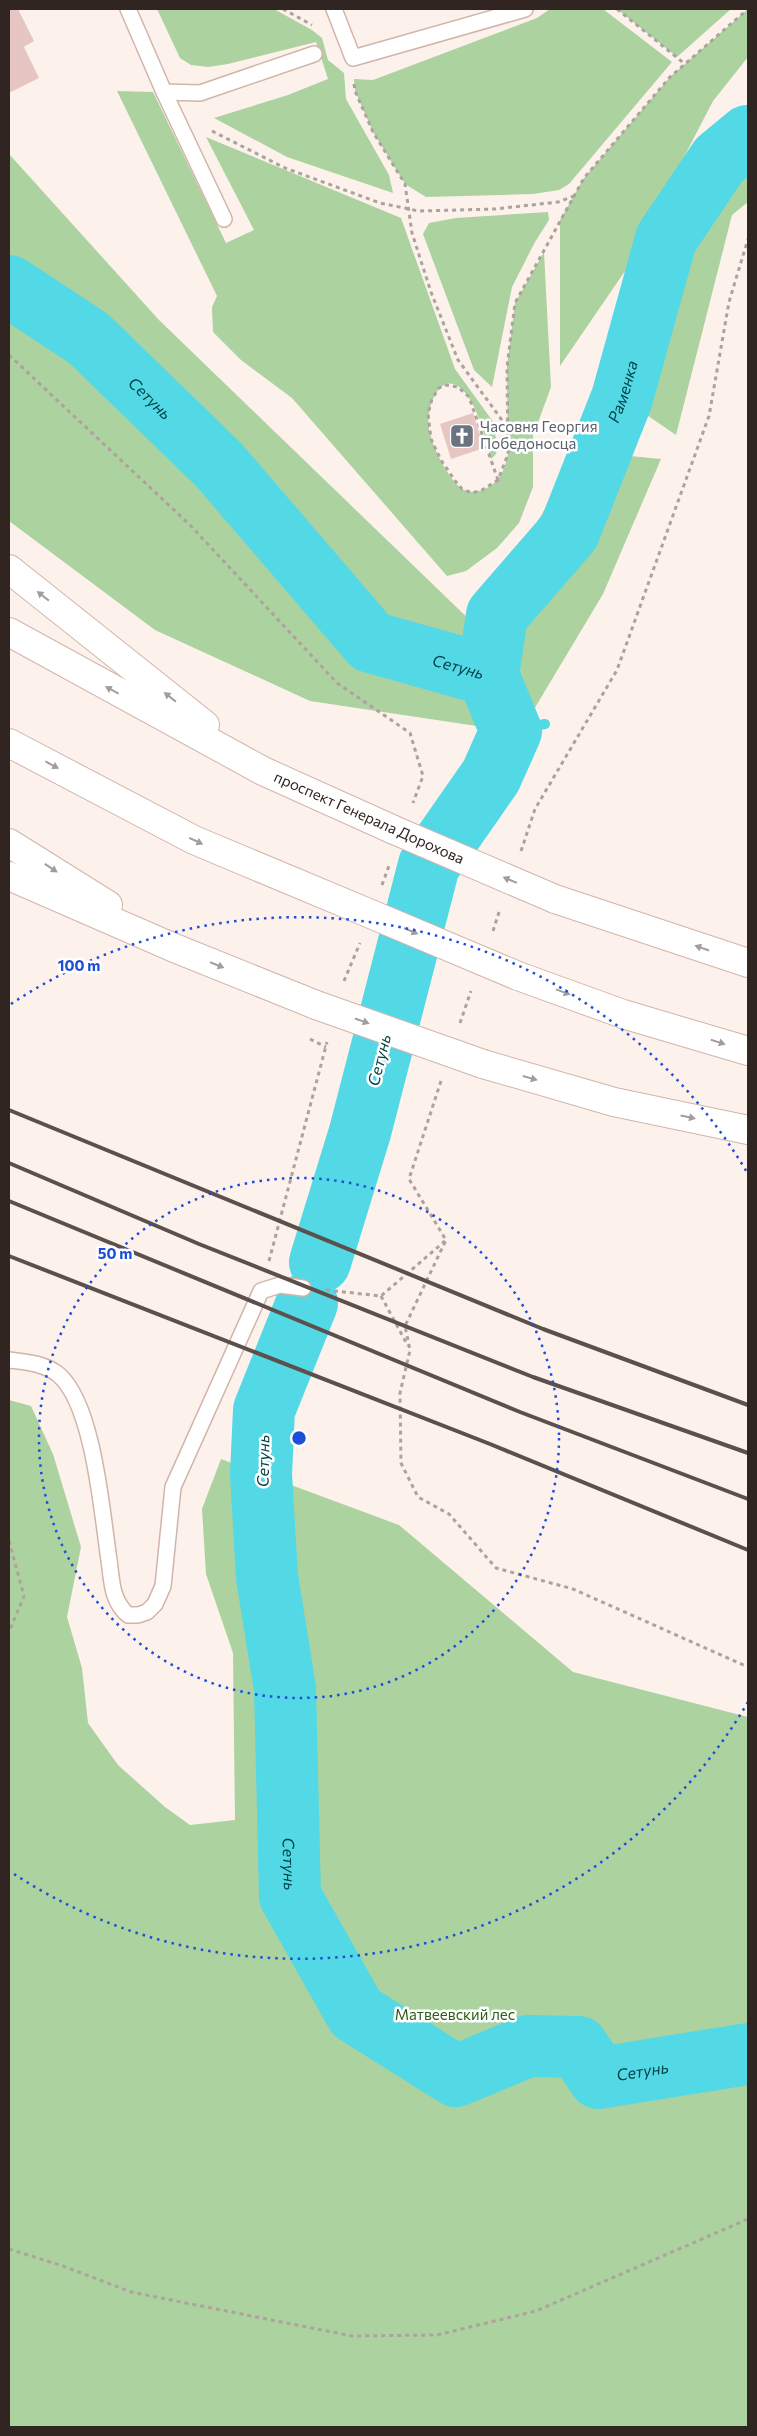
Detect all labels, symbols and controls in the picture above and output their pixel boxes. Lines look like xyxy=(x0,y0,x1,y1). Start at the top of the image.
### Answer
water label: Раменка xyxy=(603,358,641,425)
water label: Сетунь xyxy=(125,373,176,423)
place label: Часовня Георгия Победоносца xyxy=(480,417,598,452)
church icon: Часовня Георгия Победоносца xyxy=(449,423,475,449)
one-way arrow xyxy=(37,591,50,602)
water label: Сетунь xyxy=(431,650,486,682)
one-way arrow xyxy=(106,685,119,694)
one-way arrow xyxy=(164,692,177,703)
one-way arrow xyxy=(45,761,59,770)
street label: проспект Генерала Дорохова xyxy=(272,767,467,867)
one-way arrow xyxy=(189,837,203,845)
one-way arrow xyxy=(44,863,57,872)
one-way arrow xyxy=(503,875,517,883)
one-way arrow xyxy=(404,927,419,935)
one-way arrow xyxy=(694,943,709,951)
text: 100 m xyxy=(58,956,100,974)
one-way arrow xyxy=(210,962,224,970)
one-way arrow xyxy=(556,989,571,996)
one-way arrow xyxy=(355,1017,370,1025)
water label: Сетунь xyxy=(363,1032,394,1088)
one-way arrow xyxy=(710,1039,725,1047)
one-way arrow xyxy=(523,1074,538,1082)
one-way arrow xyxy=(680,1113,695,1121)
text: 50 m xyxy=(98,1244,132,1262)
centre of rings xyxy=(290,1429,308,1447)
water label: Сетунь xyxy=(253,1435,272,1487)
water label: Сетунь xyxy=(280,1837,300,1890)
park label: Матвеевский лес xyxy=(395,2005,515,2023)
water label: Сетунь xyxy=(615,2057,670,2084)

